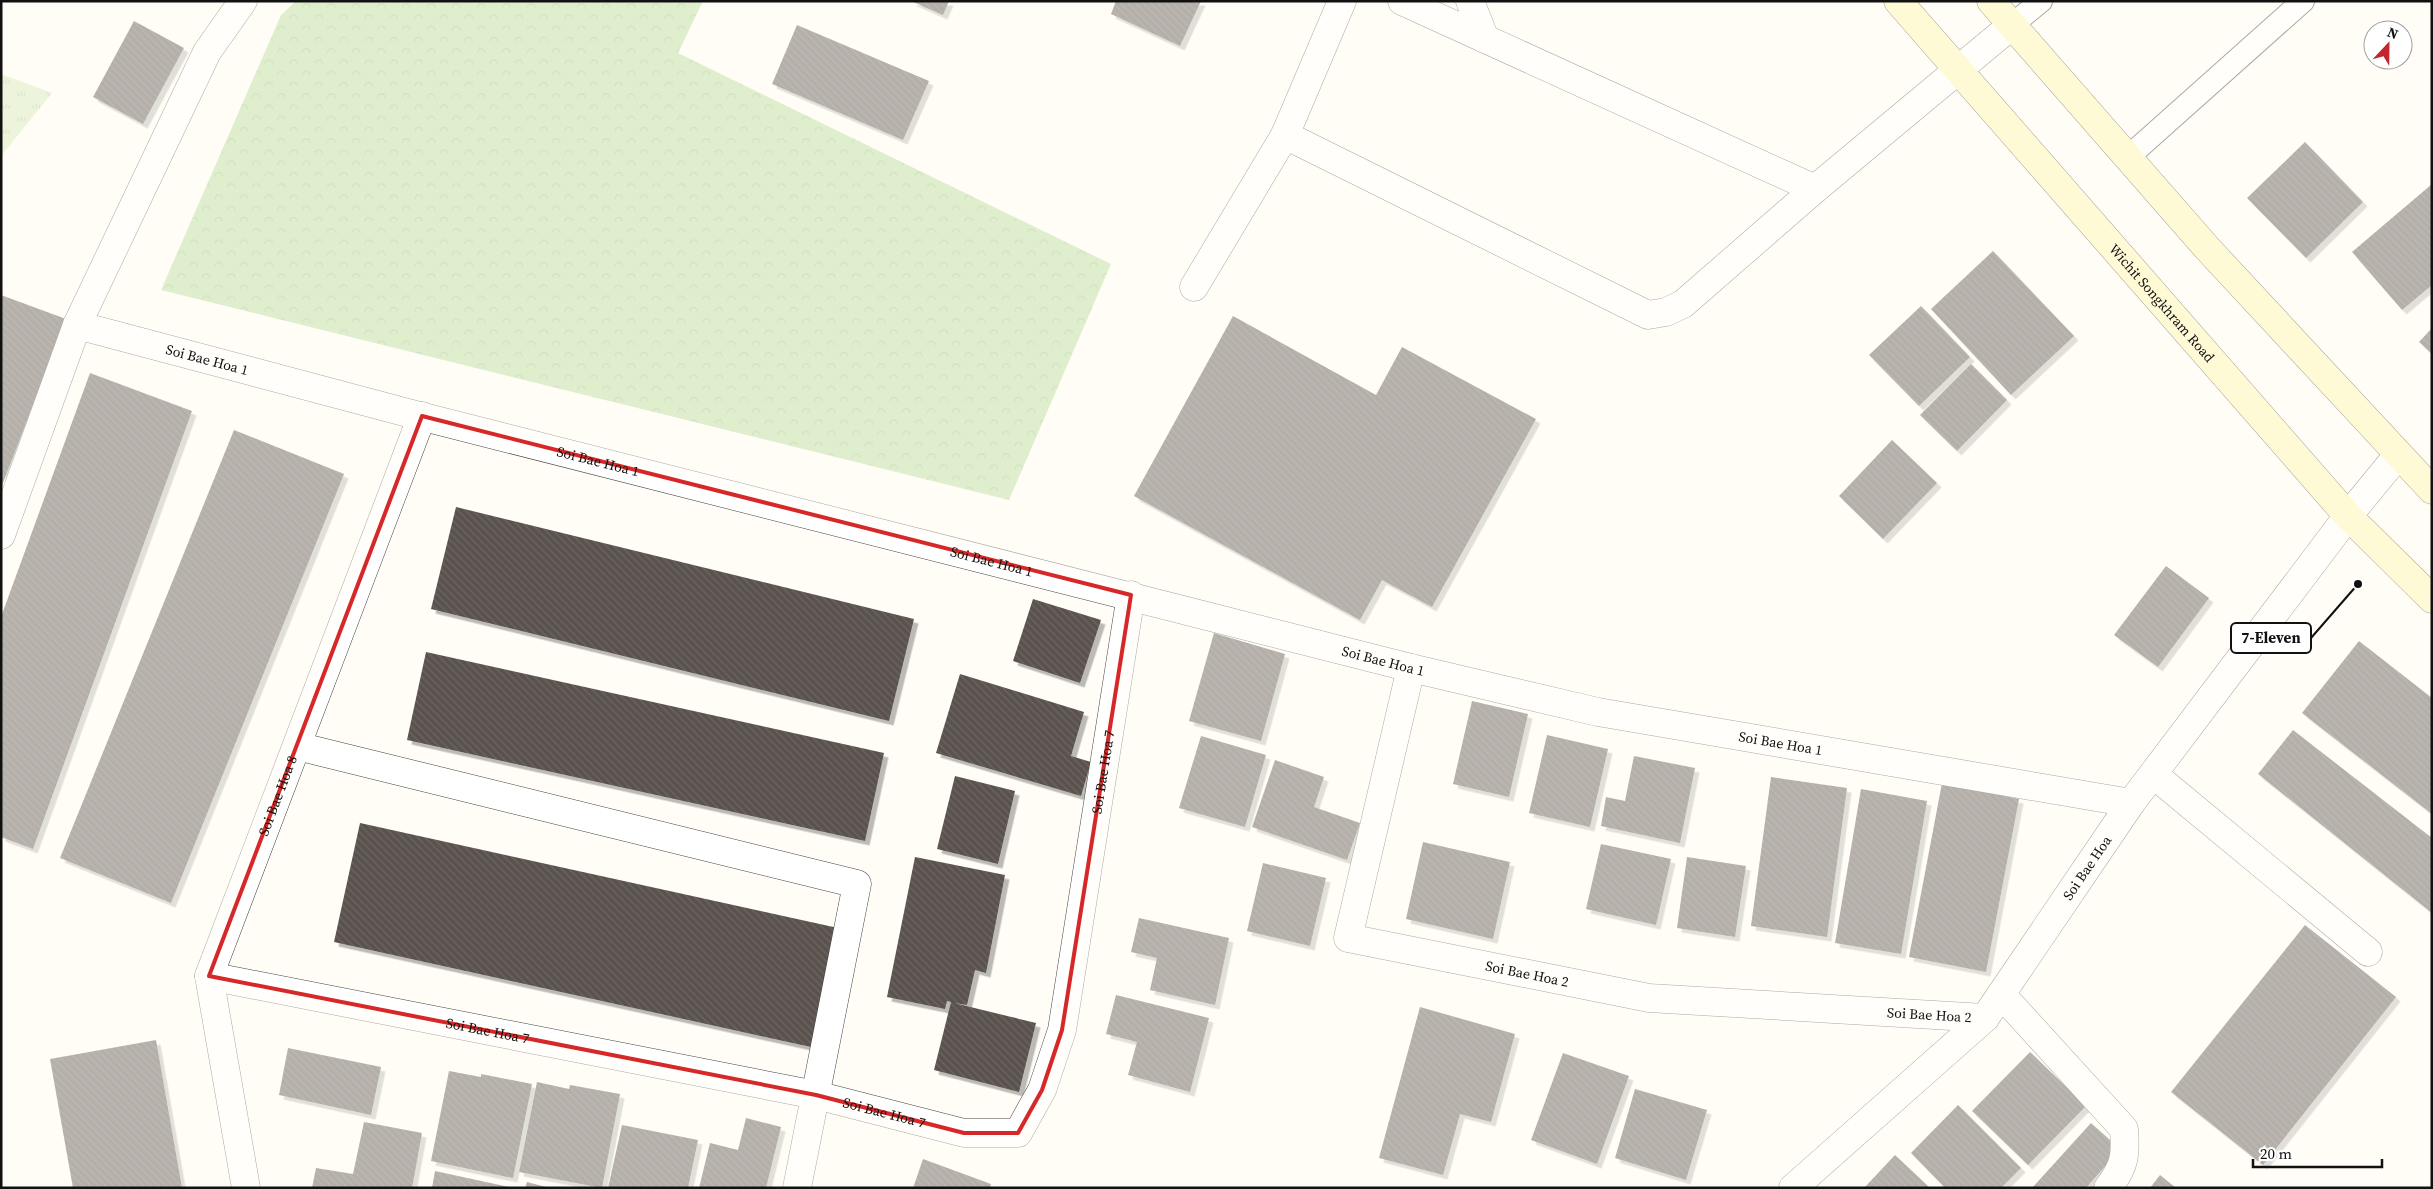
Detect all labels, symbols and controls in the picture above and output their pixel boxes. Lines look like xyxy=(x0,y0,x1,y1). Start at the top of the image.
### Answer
north arrow xyxy=(2363,20,2413,70)
text: N xyxy=(2384,22,2401,44)
street label: Wichit Songkhram Road xyxy=(2104,239,2219,367)
street label: Soi Bae Hoa 1 xyxy=(164,339,251,380)
street label: Soi Bae Hoa 1 xyxy=(555,441,642,481)
street label: Soi Bae Hoa 1 xyxy=(948,541,1035,581)
callout: 7-Eleven xyxy=(2231,623,2311,653)
text: 7-Eleven xyxy=(2241,627,2301,648)
street label: Soi Bae Hoa 1 xyxy=(1340,641,1426,681)
street label: Soi Bae Hoa 1 xyxy=(1737,726,1824,760)
street label: Soi Bae Hoa 7 xyxy=(1086,729,1119,815)
street label: Soi Bae Hoa 8 xyxy=(253,753,302,839)
street label: Soi Bae Hoa xyxy=(2058,831,2117,904)
street label: Soi Bae Hoa 2 xyxy=(1484,956,1571,992)
street label: Soi Bae Hoa 2 xyxy=(1887,1002,1972,1027)
street label: Soi Bae Hoa 7 xyxy=(444,1013,531,1049)
street label: Soi Bae Hoa 7 xyxy=(841,1092,928,1133)
scale bar xyxy=(2253,1136,2382,1168)
text: 20 m xyxy=(2260,1143,2292,1164)

